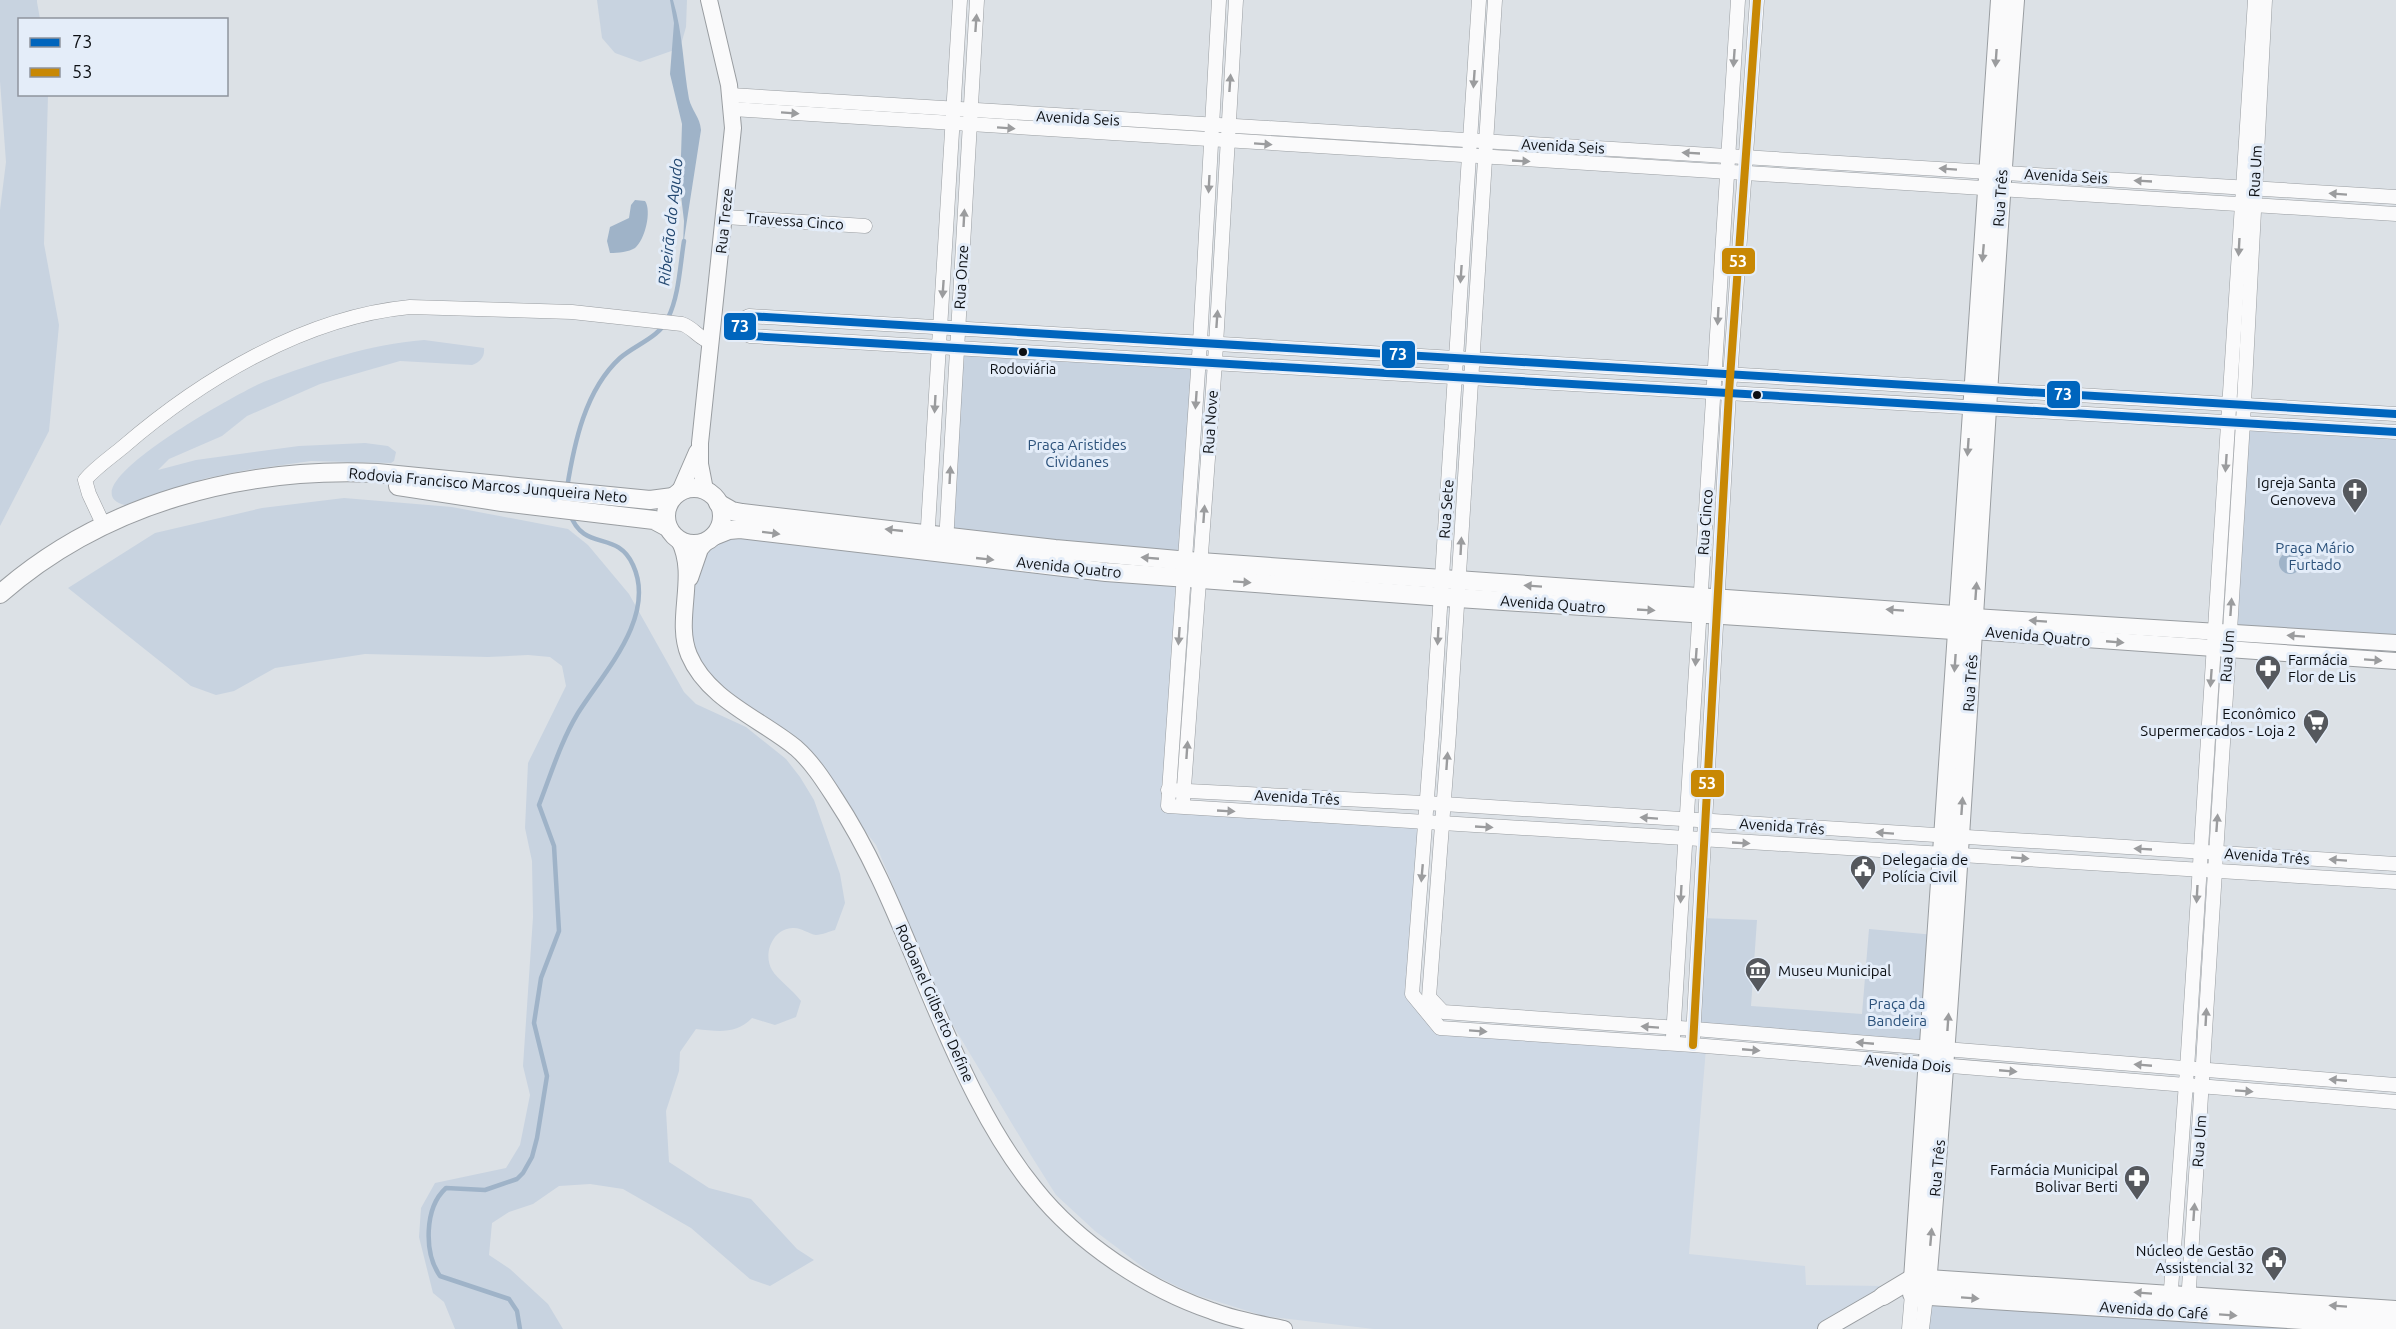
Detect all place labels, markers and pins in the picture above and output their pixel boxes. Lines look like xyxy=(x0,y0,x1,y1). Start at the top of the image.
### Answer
marker: Rodoviária xyxy=(1017,346,1029,358)
place label: Rodoviária xyxy=(990,361,1056,377)
unlabelled marker xyxy=(1751,389,1763,401)
place label: Igreja Santa Genoveva xyxy=(2257,474,2336,508)
church icon: Igreja Santa Genoveva xyxy=(2340,476,2370,514)
place label: Farmácia Flor de Lis xyxy=(2288,651,2356,685)
pharmacy icon: Farmácia Flor de Lis xyxy=(2253,653,2283,691)
place label: Econômico Supermercados - Loja 2 xyxy=(2140,705,2296,739)
supermarket icon: Econômico Supermercados - Loja 2 xyxy=(2301,707,2331,745)
place label: Delegacia de Polícia Civil xyxy=(1882,851,1968,885)
public building icon: Delegacia de Polícia Civil xyxy=(1848,853,1878,891)
museum icon: Museu Municipal xyxy=(1743,955,1773,993)
place label: Museu Municipal xyxy=(1778,962,1891,979)
place label: Farmácia Municipal Bolivar Berti xyxy=(1990,1161,2118,1195)
pharmacy icon: Farmácia Municipal Bolivar Berti xyxy=(2122,1163,2152,1201)
place label: Núcleo de Gestão Assistencial 32 xyxy=(2136,1242,2254,1276)
public building icon: Núcleo de Gestão Assistencial 32 xyxy=(2259,1244,2289,1282)

